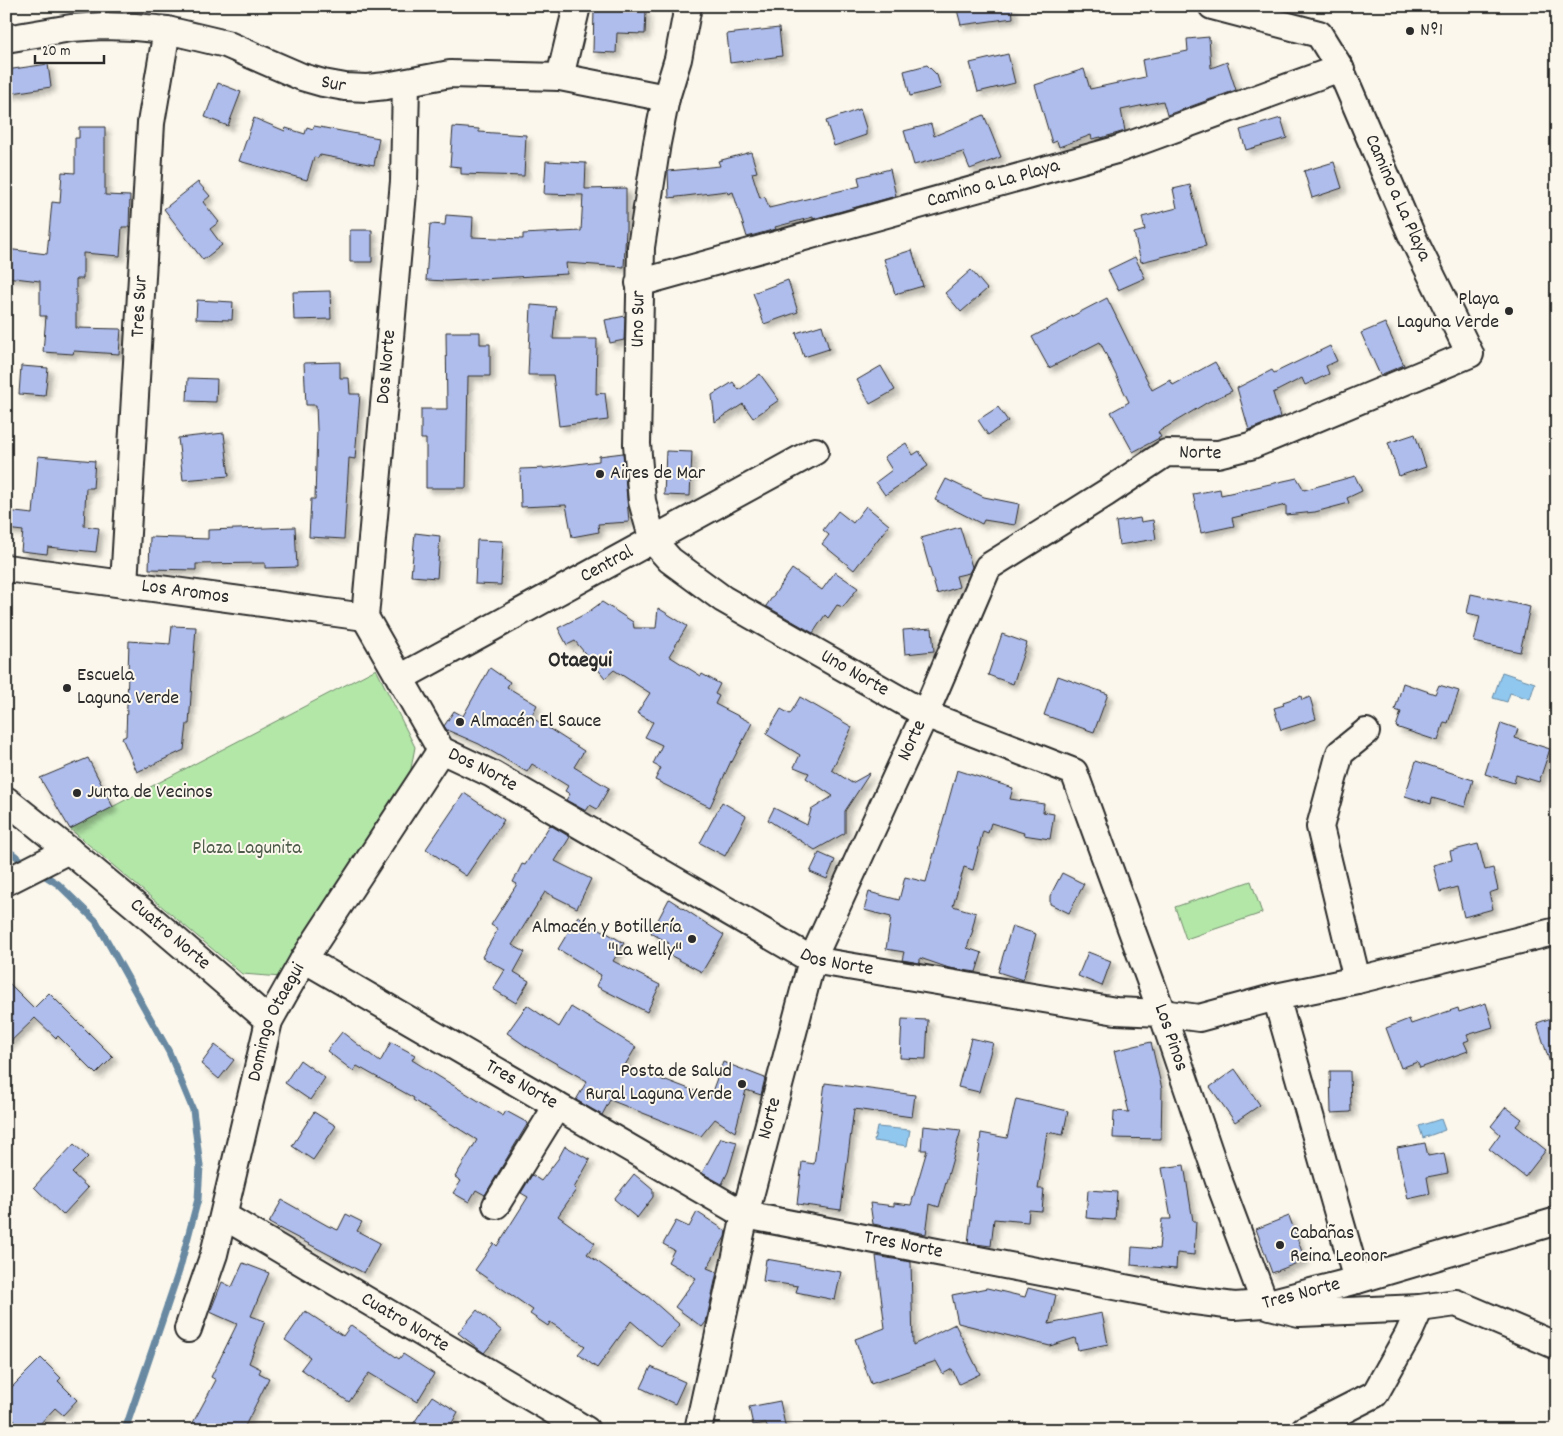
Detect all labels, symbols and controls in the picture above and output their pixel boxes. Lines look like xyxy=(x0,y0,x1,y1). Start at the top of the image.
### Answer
place label: Nº1 xyxy=(1420,17,1443,45)
marker: Nº1 xyxy=(1404,25,1416,37)
scale bar xyxy=(35,32,104,64)
text: 20 m xyxy=(42,41,70,63)
street label: Sur xyxy=(319,69,349,101)
street label: Camino a La Playa xyxy=(1357,130,1438,266)
street label: Camino a La Playa xyxy=(924,152,1064,216)
street label: Tres Sur xyxy=(124,274,156,338)
place label: Playa Laguna Verde xyxy=(1397,286,1500,337)
street label: Uno Sur xyxy=(625,290,654,348)
marker: Playa Laguna Verde xyxy=(1503,305,1515,317)
street label: Dos Norte xyxy=(370,328,404,405)
street label: Norte xyxy=(1179,439,1222,468)
place label: Aires de Mar xyxy=(610,460,706,488)
marker: Aires de Mar xyxy=(594,468,606,480)
street label: Central xyxy=(575,539,639,591)
street label: Los Aromos xyxy=(140,573,231,612)
street label: Uno Norte xyxy=(815,643,894,705)
district label: Otaegui xyxy=(548,646,612,677)
place label: Escuela Laguna Verde xyxy=(77,662,179,713)
marker: Escuela Laguna Verde xyxy=(61,682,73,694)
place label: Almacén El Sauce xyxy=(470,708,602,736)
street label: Norte xyxy=(891,715,934,766)
marker: Almacén El Sauce xyxy=(454,716,466,728)
street label: Dos Norte xyxy=(443,741,523,800)
place label: Junta de Vecinos xyxy=(87,779,213,807)
marker: Junta de Vecinos xyxy=(71,787,83,799)
park label: Plaza Lagunita xyxy=(192,835,302,863)
street label: Cuatro Norte xyxy=(123,892,216,978)
place label: Almacén y Botillería "La Welly" xyxy=(532,914,683,965)
marker: Almacén y Botillería "La Welly" xyxy=(686,933,698,945)
street label: Dos Norte xyxy=(794,941,876,984)
street label: Domingo Otaegui xyxy=(241,958,313,1084)
street label: Los Pinos xyxy=(1146,1000,1195,1075)
street label: Tres Norte xyxy=(480,1053,563,1117)
place label: Posta de Salud Rural Laguna Verde xyxy=(585,1058,732,1109)
marker: Posta de Salud Rural Laguna Verde xyxy=(736,1078,748,1090)
street label: Norte xyxy=(751,1094,789,1142)
place label: Cabañas Reina Leonor xyxy=(1290,1220,1387,1271)
street label: Tres Norte xyxy=(861,1224,945,1267)
marker: Cabañas Reina Leonor xyxy=(1274,1239,1286,1251)
street label: Tres Norte xyxy=(1259,1271,1344,1318)
street label: Cuatro Norte xyxy=(355,1286,455,1360)

